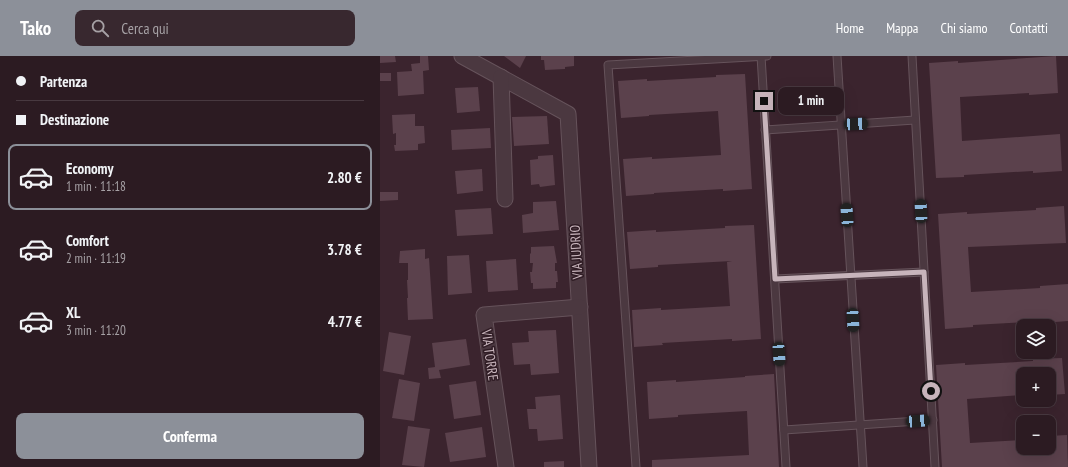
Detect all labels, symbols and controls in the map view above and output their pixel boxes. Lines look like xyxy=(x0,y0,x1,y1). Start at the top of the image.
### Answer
search box xyxy=(75,10,355,46)
text: Tako xyxy=(20,16,51,40)
icon: search xyxy=(89,17,111,39)
text: Cerca qui xyxy=(121,19,169,38)
text: Home xyxy=(836,19,864,37)
text: Mappa xyxy=(886,19,918,37)
text: Chi siamo xyxy=(940,19,988,37)
text: Contatti xyxy=(1010,19,1048,37)
text: Partenza xyxy=(40,72,87,91)
callout: 1 min xyxy=(778,87,844,115)
route end xyxy=(755,92,773,110)
text: 1 min xyxy=(798,92,824,109)
text: Destinazione xyxy=(40,110,109,129)
car xyxy=(844,117,868,131)
icon: car xyxy=(18,159,54,195)
text: Economy xyxy=(66,159,114,178)
text: 2.80 € xyxy=(327,168,362,187)
text: 1 min · 11:18 xyxy=(66,178,126,195)
car xyxy=(914,199,928,223)
car xyxy=(840,203,854,227)
street label: VIA JUDRIO xyxy=(566,224,586,281)
icon: car xyxy=(18,231,54,267)
text: Comfort xyxy=(66,231,109,250)
text: 3.78 € xyxy=(327,240,362,259)
text: 2 min · 11:19 xyxy=(66,250,126,267)
icon: car xyxy=(18,303,54,339)
text: XL xyxy=(66,303,80,322)
car xyxy=(846,308,860,332)
text: 4.77 € xyxy=(328,312,362,331)
map controls xyxy=(1016,319,1056,455)
button: layers xyxy=(1016,319,1056,359)
text: 3 min · 11:20 xyxy=(66,322,126,339)
street label: VIA TORRE xyxy=(477,327,502,382)
car xyxy=(772,342,786,366)
button: + xyxy=(1016,367,1056,407)
route start xyxy=(922,382,940,400)
button: Conferma xyxy=(16,413,364,459)
car xyxy=(906,414,930,428)
button: − xyxy=(1016,415,1056,455)

